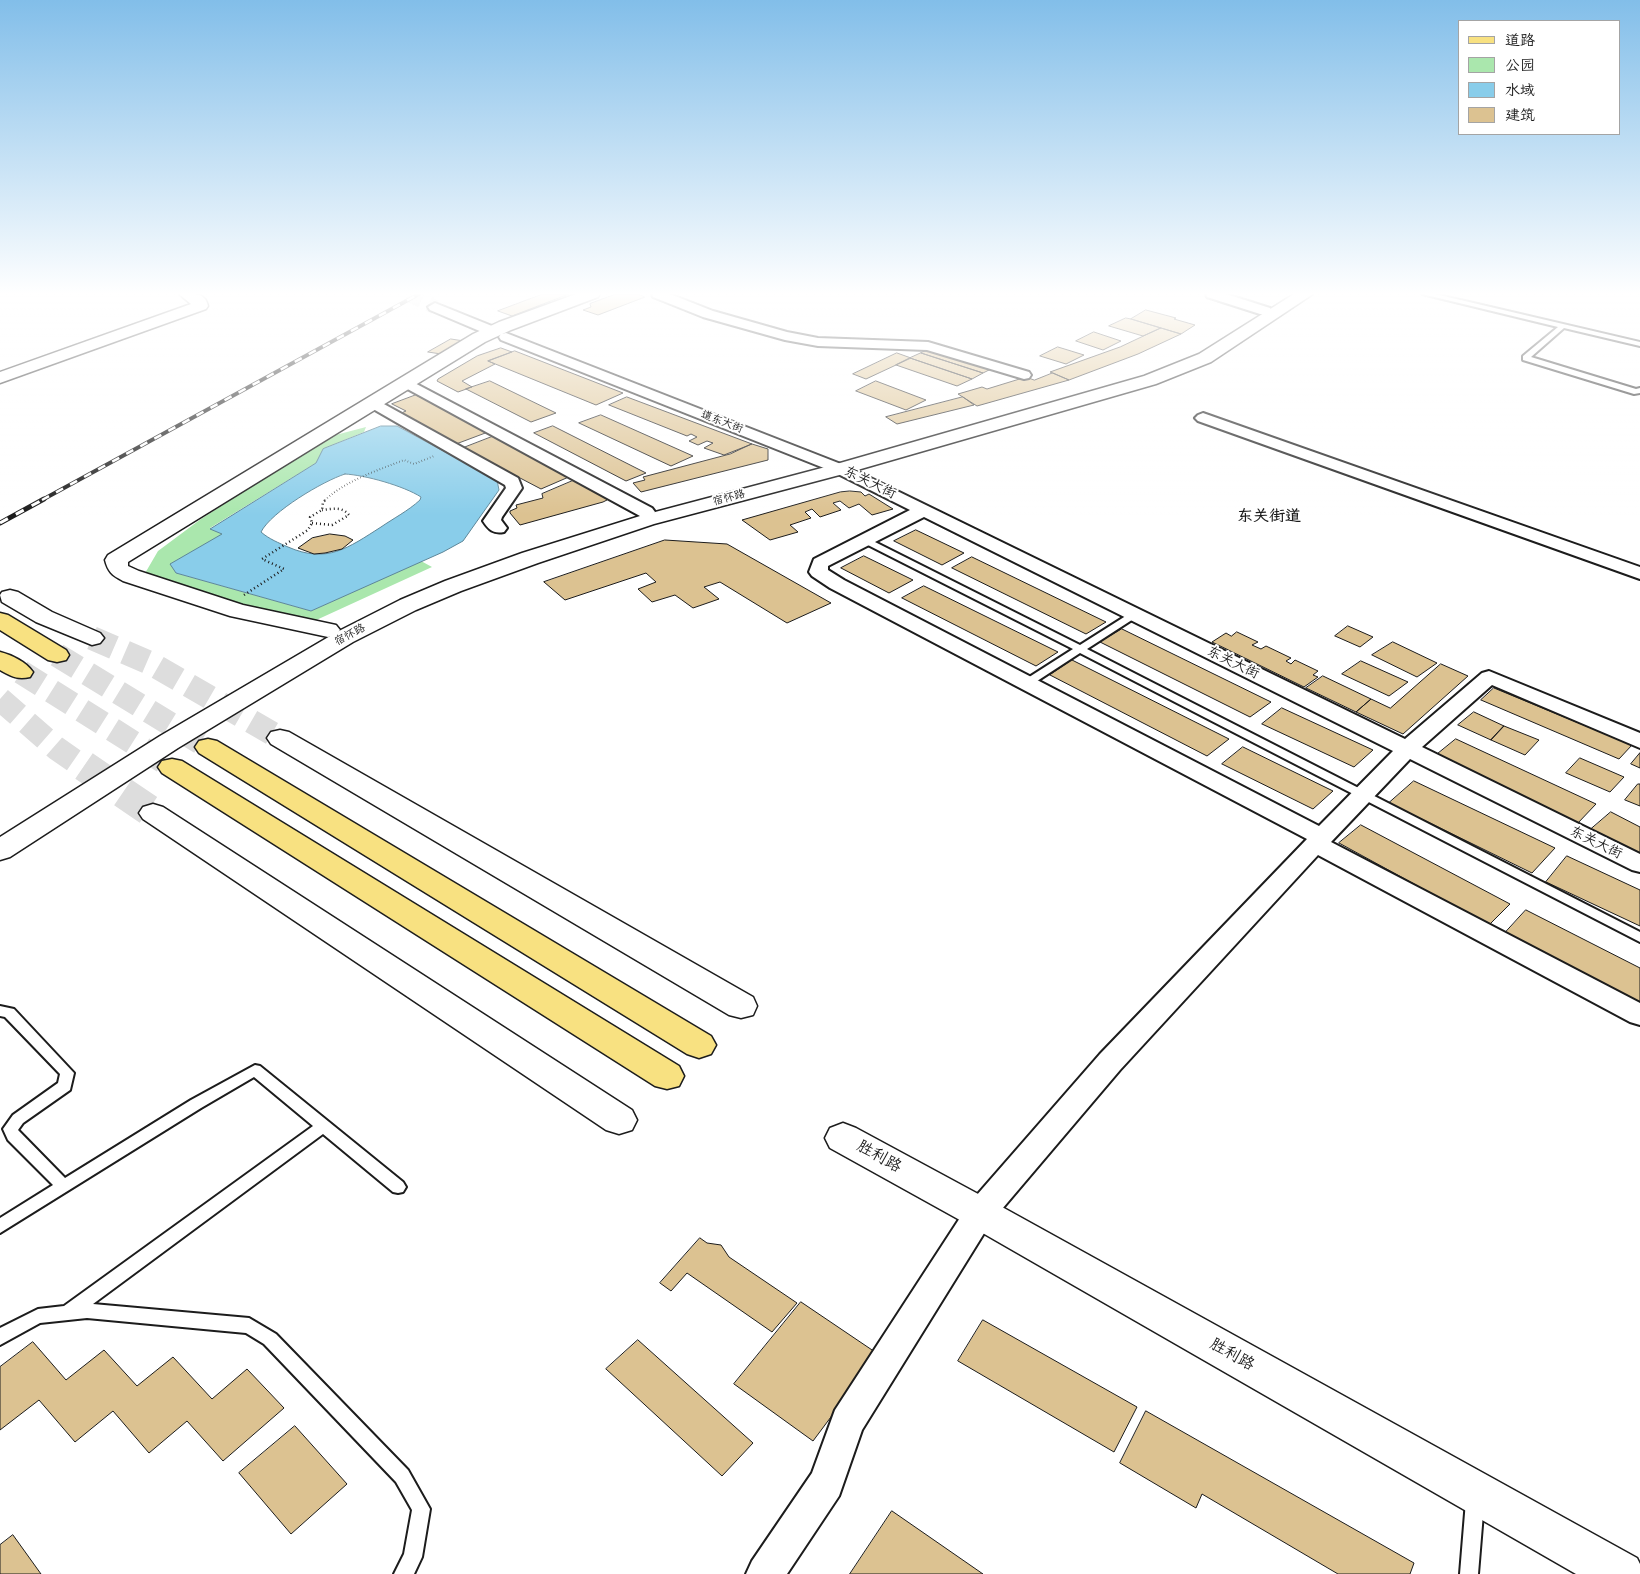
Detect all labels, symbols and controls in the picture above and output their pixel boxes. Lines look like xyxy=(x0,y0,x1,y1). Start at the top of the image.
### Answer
legend xyxy=(1458,20,1620,135)
text: 道路 xyxy=(1505,31,1535,50)
text: 公园 xyxy=(1505,56,1535,75)
text: 水域 xyxy=(1505,81,1535,100)
text: 建筑 xyxy=(1505,106,1535,125)
street label: 道东大街 xyxy=(699,408,745,436)
street label: 东关大街 xyxy=(841,463,899,503)
street label: 宿怀路 xyxy=(711,487,747,509)
district label: 东关街道 xyxy=(1237,507,1301,527)
street label: 宿怀路 xyxy=(332,621,368,649)
street label: 东关大街 xyxy=(1204,643,1262,683)
street label: 东关大街 xyxy=(1567,823,1625,863)
street label: 胜利路 xyxy=(853,1137,905,1177)
street label: 胜利路 xyxy=(1206,1335,1258,1375)

